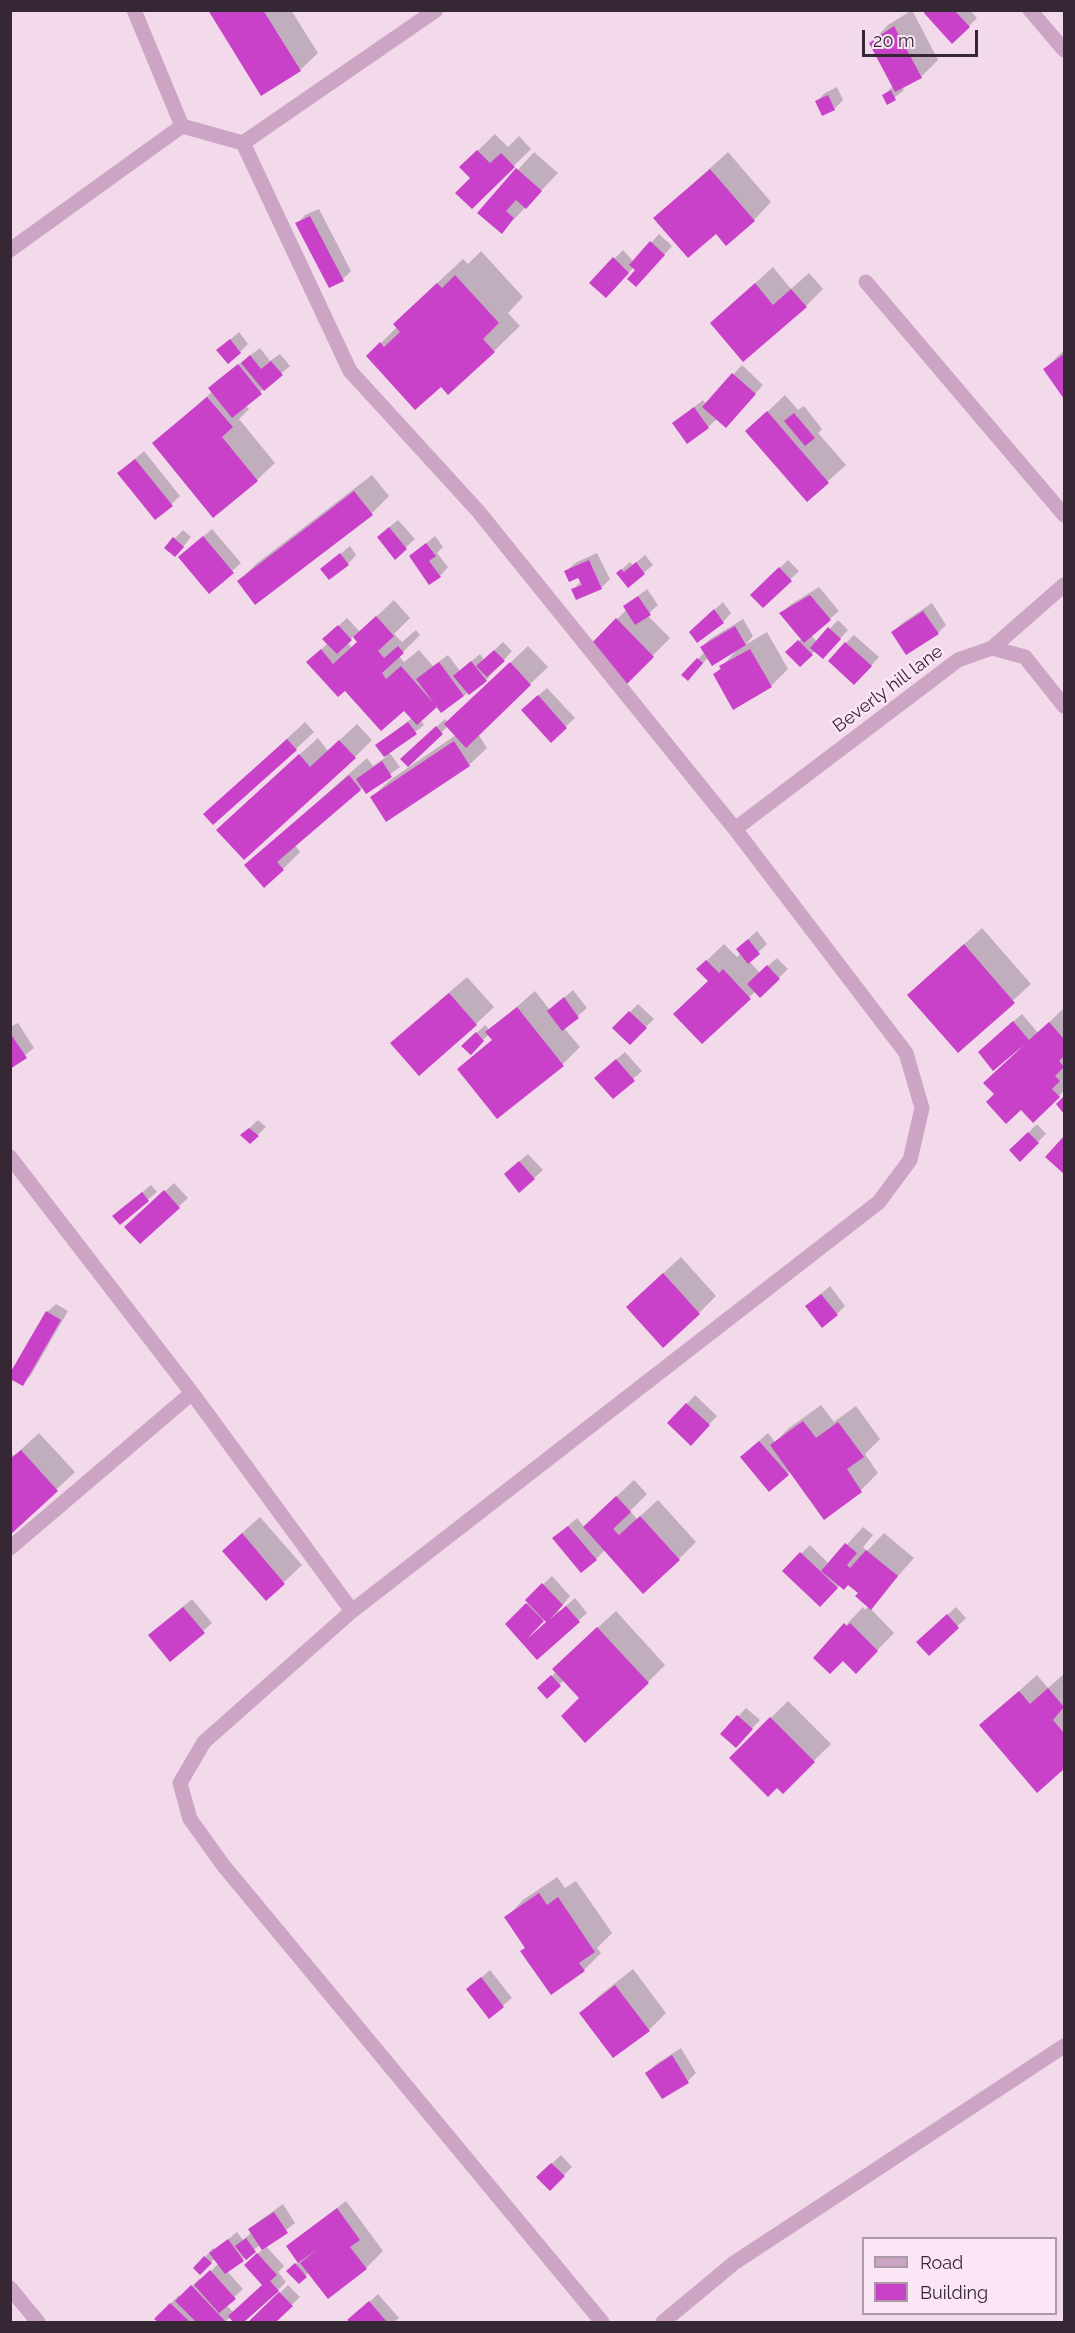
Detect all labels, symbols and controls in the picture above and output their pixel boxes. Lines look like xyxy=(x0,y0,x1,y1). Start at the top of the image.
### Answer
scale bar xyxy=(865,18,980,56)
text: 20 m xyxy=(873,30,915,51)
street label: Beverly hill lane xyxy=(829,641,947,737)
legend xyxy=(862,2237,1057,2315)
text: Road xyxy=(920,2252,963,2273)
text: Building xyxy=(920,2282,988,2303)

